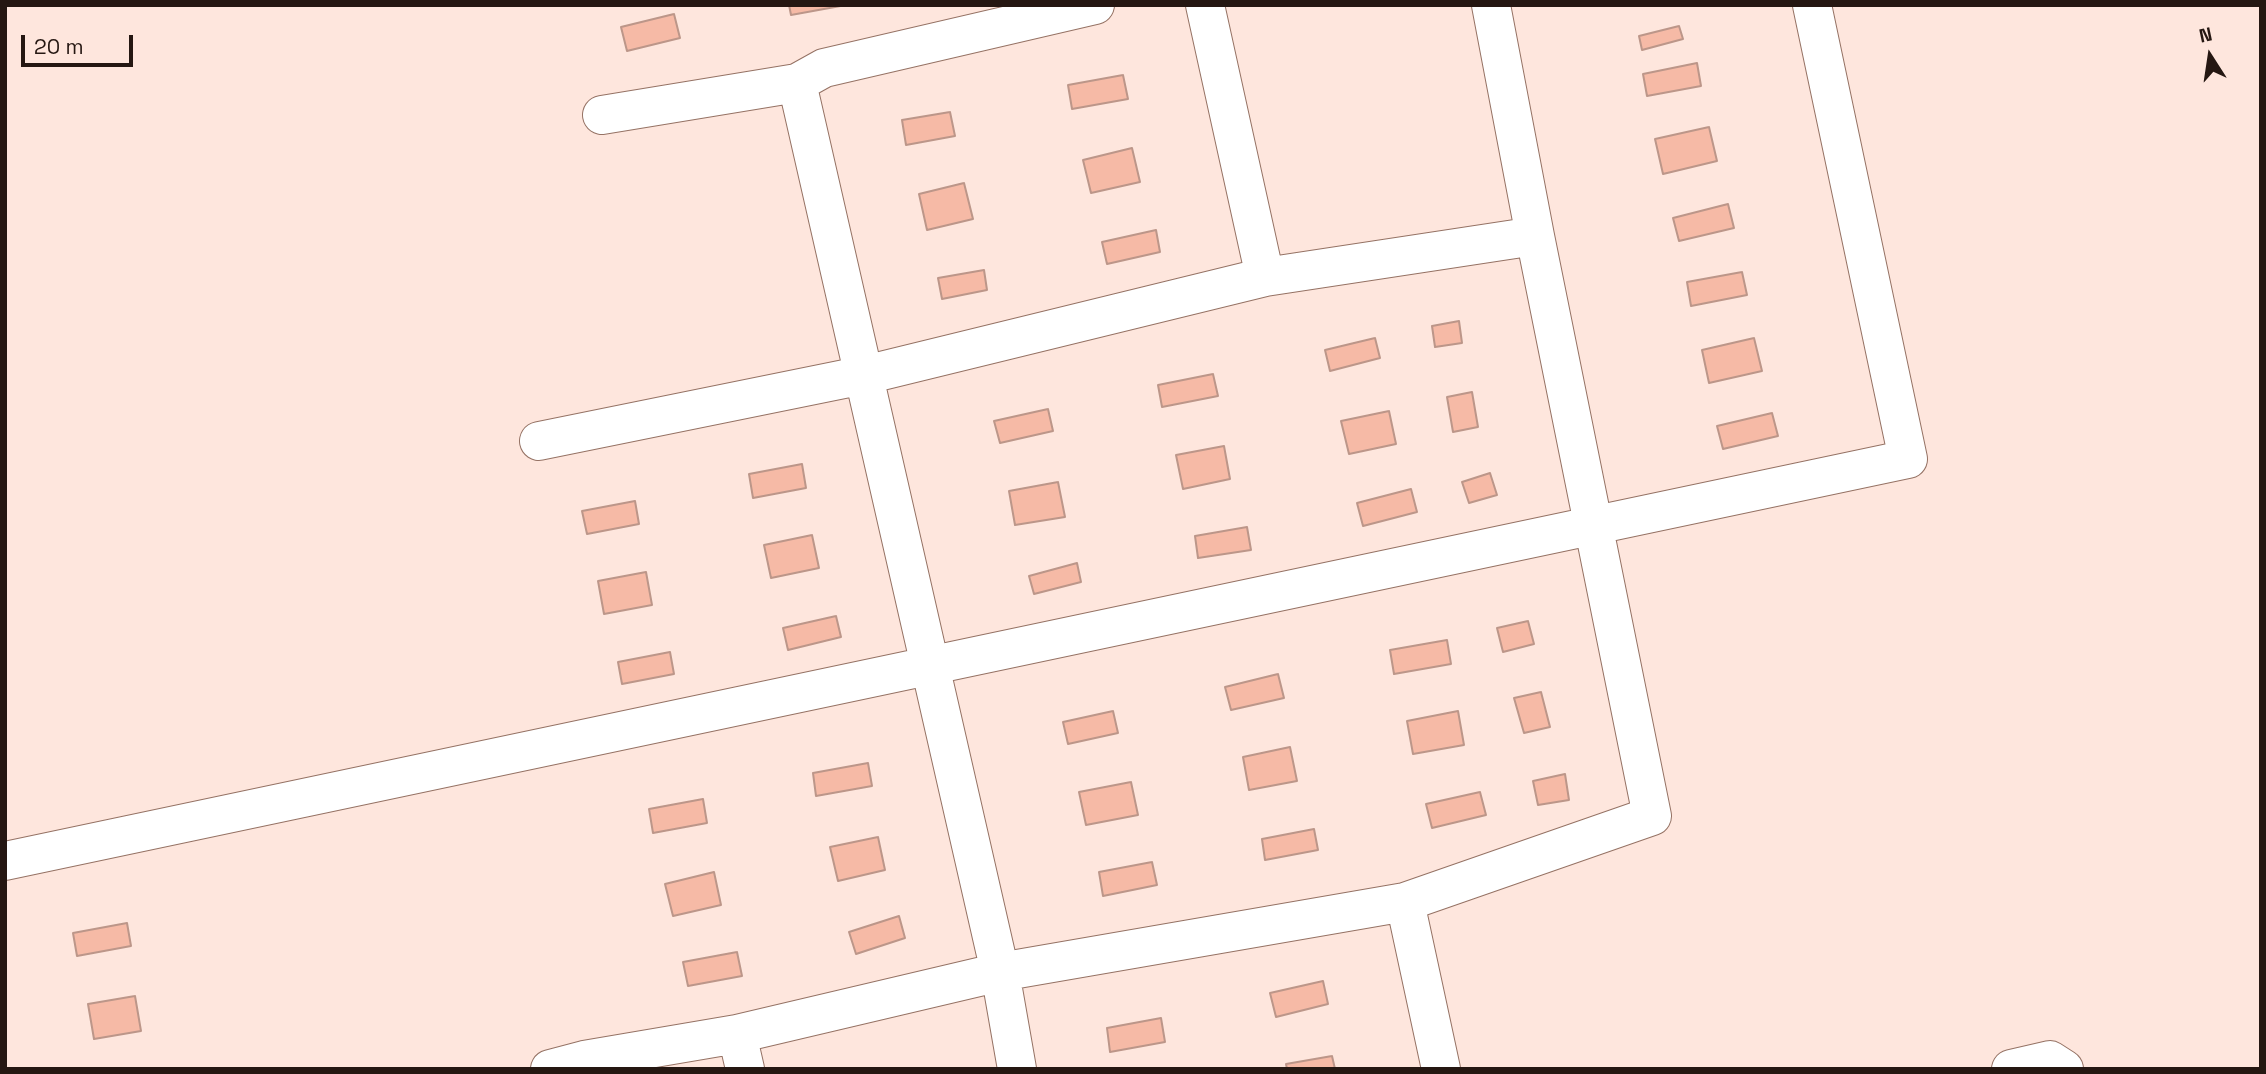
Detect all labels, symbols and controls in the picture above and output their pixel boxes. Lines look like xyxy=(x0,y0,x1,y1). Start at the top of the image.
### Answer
scale bar xyxy=(24,21,136,65)
north arrow xyxy=(2175,21,2245,91)
text: N xyxy=(2197,21,2214,49)
text: 20 m xyxy=(34,33,84,60)

